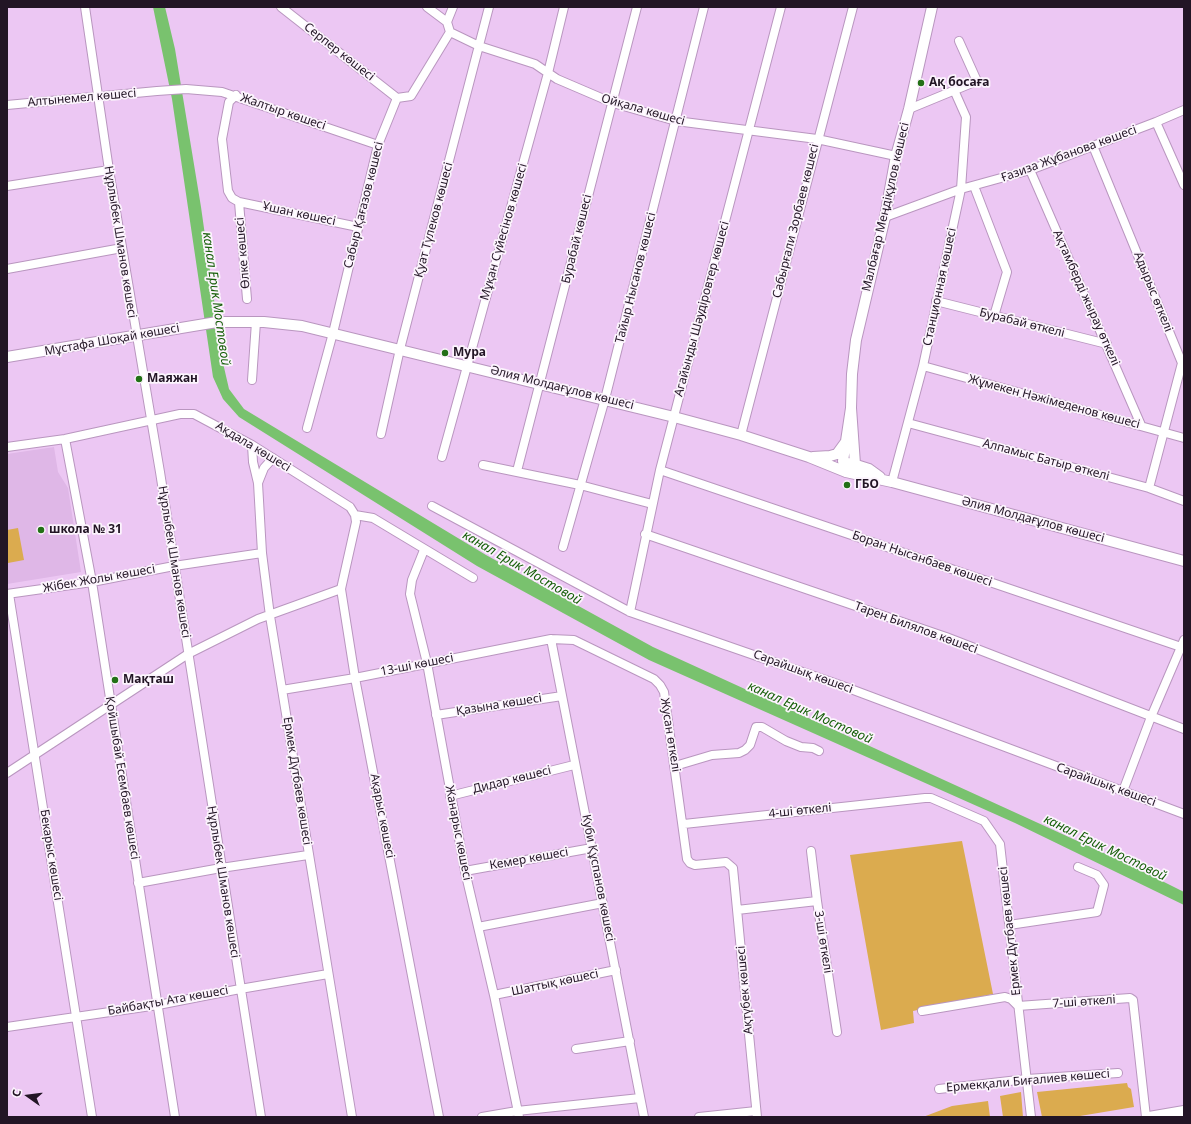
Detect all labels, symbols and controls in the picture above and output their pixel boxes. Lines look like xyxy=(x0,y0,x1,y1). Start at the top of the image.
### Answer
street label: Серпер көшесі xyxy=(301,20,377,84)
place label: Ақ босаға xyxy=(929,76,990,90)
marker: Ақ босаға xyxy=(916,78,926,88)
street label: Алтынемел көшесі xyxy=(27,86,137,110)
street label: Жалтыр көшесі xyxy=(238,91,328,133)
street label: Ойқала көшесі xyxy=(599,91,687,129)
street label: Малбағар Меңдіқұлов көшесі xyxy=(860,121,912,293)
street label: Ғазиза Жұбанова көшесі xyxy=(999,123,1139,185)
street label: Сабыр Қағазов көшесі xyxy=(341,140,387,270)
street label: Сабырғали Зорбаев көшесі xyxy=(770,142,822,300)
street label: Қуат Түлеков көшесі xyxy=(412,161,456,279)
street label: Мұқан Сүйесінов көшесі xyxy=(478,162,530,302)
street label: Нұрлыбек Шманов көшесі xyxy=(101,165,139,319)
street label: Бурабай көшесi xyxy=(559,193,595,285)
street label: Ұшан көшесі xyxy=(261,199,337,229)
street label: Тайыр Нысанов көшесi xyxy=(613,211,659,345)
street label: Өлке көшесі xyxy=(233,217,253,289)
street label: Агайынды Шәудіровтер көшесi xyxy=(672,220,732,398)
street label: Станционная көшесі xyxy=(920,227,960,347)
street label: Ақтамберді жырау өткелі xyxy=(1049,228,1123,368)
water label: канал Ерик Мостовой xyxy=(199,231,233,367)
street label: Адырыс өткелі xyxy=(1130,250,1176,334)
street label: Бурабай өткелі xyxy=(978,305,1066,341)
street label: Мұстафа Шоқай көшесi xyxy=(43,321,181,359)
place label: Мура xyxy=(453,346,486,360)
marker: Мура xyxy=(440,348,450,358)
street label: Әлия Молдағұлов көшесі xyxy=(489,363,635,413)
place label: Маяжан xyxy=(147,372,198,386)
street label: Жұмекен Нәжімеденов көшесі xyxy=(966,372,1142,432)
marker: Маяжан xyxy=(134,374,144,384)
street label: Ақдала көшесі xyxy=(213,419,293,475)
street label: Алпамыс Батыр өткелі xyxy=(981,436,1111,484)
place label: ГБО xyxy=(855,478,879,492)
marker: ГБО xyxy=(842,480,852,490)
street label: Нұрлыбек Шманов көшесі xyxy=(155,485,193,639)
street label: Әлия Молдағұлов көшесі xyxy=(960,494,1106,546)
place label: школа № 31 xyxy=(49,523,122,537)
marker: школа № 31 xyxy=(36,525,46,535)
water label: канал Ерик Мостовой xyxy=(460,528,584,608)
street label: Боран Нысанбаев көшесі xyxy=(850,528,994,590)
street label: Жібек Жолы көшесі xyxy=(42,562,156,596)
street label: Тарен Билялов көшесі xyxy=(853,599,979,657)
street label: Сарайшық көшесі xyxy=(751,647,855,697)
street label: 13-ші көшесi xyxy=(379,651,455,679)
place label: Мақташ xyxy=(123,673,174,687)
marker: Мақташ xyxy=(110,675,120,685)
water label: канал Ерик Мостовой xyxy=(745,678,875,748)
street label: Қазына көшесі xyxy=(455,691,543,719)
street label: Қойшыбай Есембаев көшесі xyxy=(102,695,142,861)
street label: Жусан өткелі xyxy=(657,697,683,773)
street label: Ермек Дүтбаев көшесi xyxy=(280,716,314,846)
street label: Сарайшық көшесі xyxy=(1054,760,1158,810)
street label: Дидар көшесі xyxy=(471,763,553,797)
street label: Ақарыс көшесi xyxy=(367,772,397,860)
street label: Жанарыс көшесі xyxy=(442,784,474,882)
street label: 4-шi өткелi xyxy=(768,801,832,821)
street label: Нұрлыбек Шманов көшесі xyxy=(204,805,242,959)
street label: Бекарыс көшесі xyxy=(37,808,65,902)
water label: канал Ерик Мостовой xyxy=(1041,811,1169,885)
street label: Куби Құспанов көшесi xyxy=(579,813,617,943)
street label: Кемер көшесі xyxy=(488,845,570,873)
street label: Ермек Дүтбаев көшесi xyxy=(996,866,1024,996)
street label: 3-шi өткелi xyxy=(811,910,835,974)
street label: Ақтүбек көшесi xyxy=(734,945,756,1035)
street label: Шаттық көшесі xyxy=(510,967,600,999)
street label: Байбақты Ата көшесі xyxy=(107,983,229,1019)
street label: 7-шi өткелi xyxy=(1052,993,1116,1011)
street label: Ермекқали Биғалиев көшесі xyxy=(946,1067,1110,1095)
north arrow xyxy=(8,1076,48,1116)
text: С xyxy=(8,1088,24,1098)

